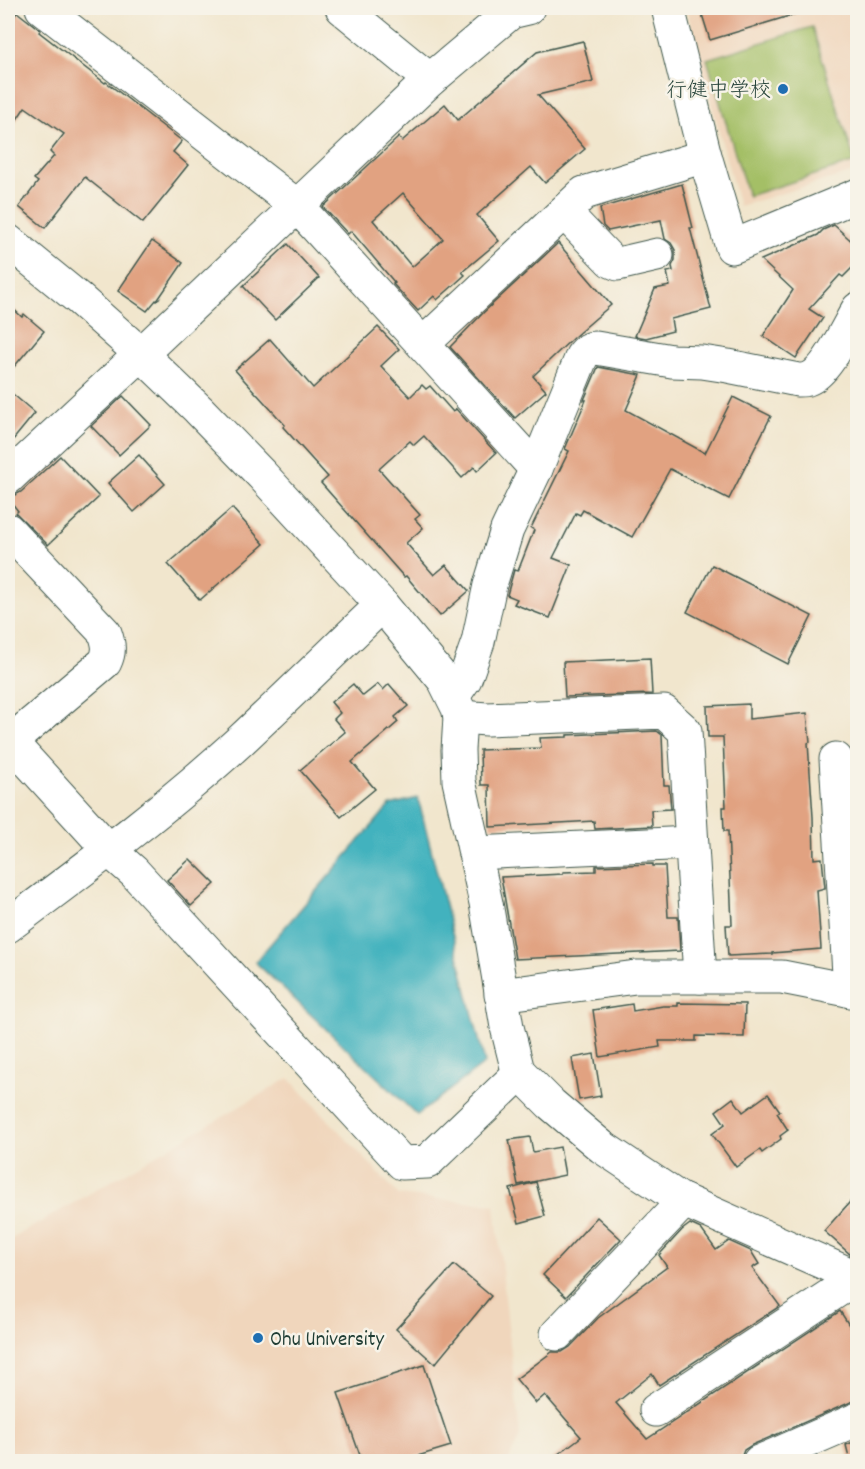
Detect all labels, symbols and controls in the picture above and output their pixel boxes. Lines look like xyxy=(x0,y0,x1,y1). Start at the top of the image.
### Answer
place label: 行健中学校 xyxy=(666,77,771,107)
marker: 行健中学校 xyxy=(776,82,790,96)
place label: Ohu University xyxy=(270,1326,384,1356)
marker: Ohu University xyxy=(251,1331,265,1345)

